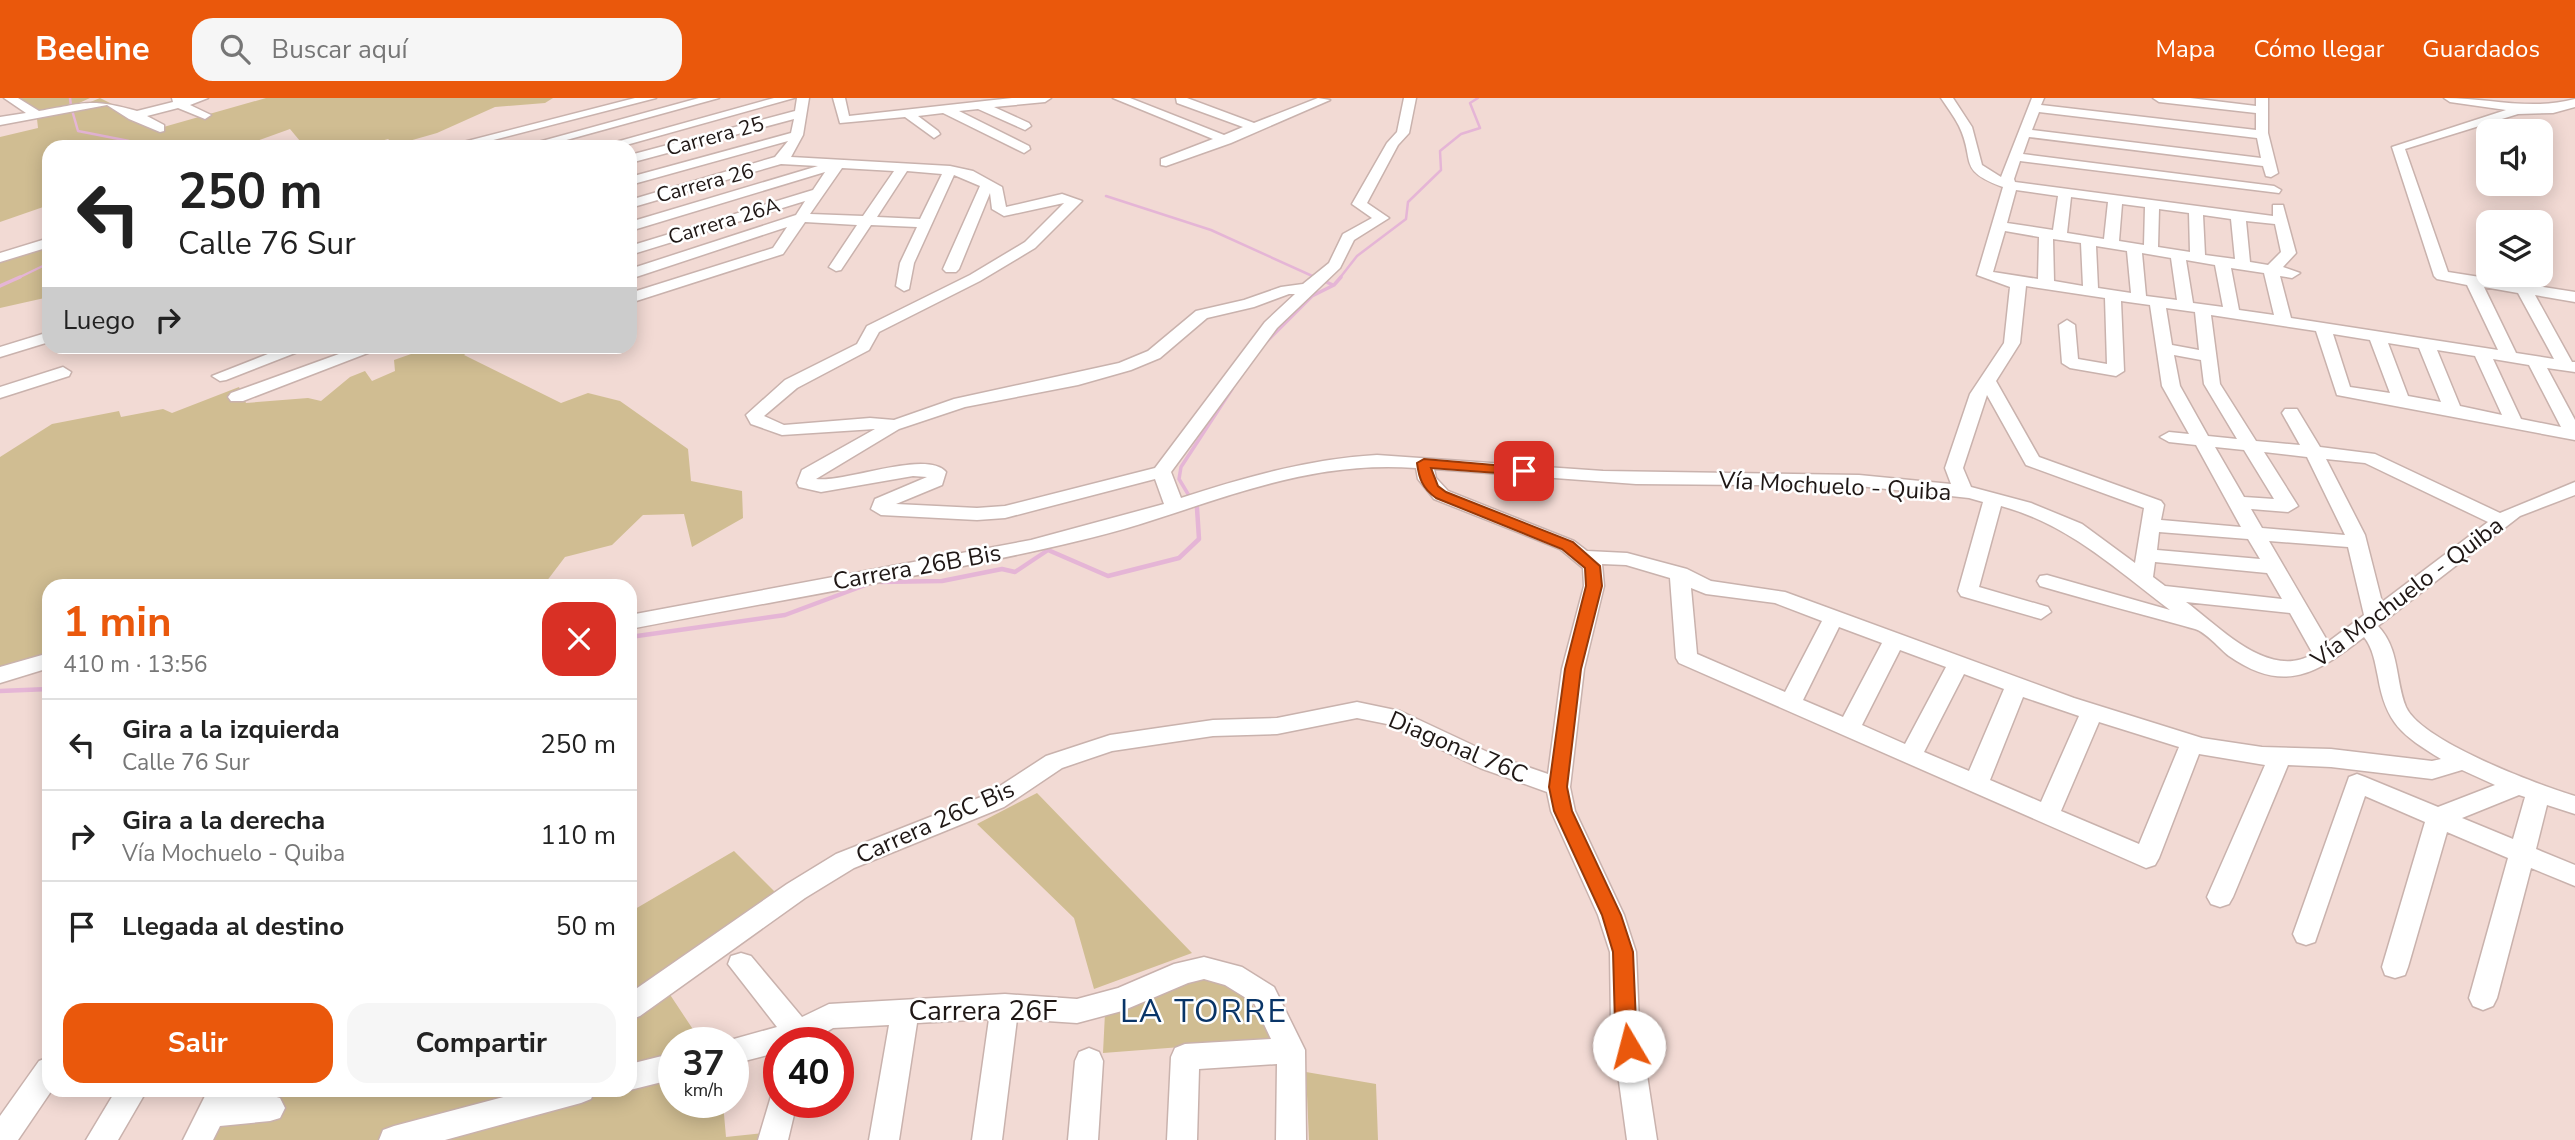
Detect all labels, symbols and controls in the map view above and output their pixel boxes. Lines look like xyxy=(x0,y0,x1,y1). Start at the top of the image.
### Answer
search box xyxy=(192,18,682,81)
text: Beeline xyxy=(35,27,150,72)
icon: search xyxy=(216,30,254,68)
text: Buscar aquí xyxy=(272,32,408,67)
text: Mapa xyxy=(2155,33,2215,65)
text: Cómo llegar xyxy=(2253,33,2384,65)
text: Guardados xyxy=(2422,33,2540,65)
street label: Carrera 25 xyxy=(663,110,767,162)
map controls xyxy=(2476,119,2553,287)
button: sound xyxy=(2476,119,2553,196)
street label: Carrera 26 xyxy=(653,157,757,209)
text: 250 m xyxy=(178,158,322,225)
icon: left xyxy=(63,168,154,259)
street label: Carrera 26A xyxy=(665,191,783,251)
button: layers xyxy=(2476,210,2553,287)
text: Calle 76 Sur xyxy=(178,222,356,265)
icon: right xyxy=(149,301,187,339)
text: Luego xyxy=(63,303,135,338)
pin xyxy=(1494,441,1554,501)
icon: arrive xyxy=(1505,452,1543,490)
street label: Vía Mochuelo - Quiba xyxy=(1717,464,1952,508)
street label: Vía Mochuelo - Quiba xyxy=(2304,509,2510,675)
street label: Carrera 26B Bis xyxy=(830,536,1004,598)
text: 1 min xyxy=(63,594,172,651)
button: close xyxy=(542,602,616,676)
text: 410 m · 13:56 xyxy=(63,649,208,680)
street label: Diagonal 76C xyxy=(1384,703,1532,791)
text: Gira a la izquierda xyxy=(122,712,340,747)
icon: left xyxy=(63,726,101,764)
text: 250 m xyxy=(540,727,616,762)
text: Calle 76 Sur xyxy=(122,747,250,778)
street label: Carrera 26C Bis xyxy=(851,773,1019,871)
text: Gira a la derecha xyxy=(122,803,325,838)
icon: right xyxy=(63,817,101,855)
text: 110 m xyxy=(540,818,616,853)
text: Vía Mochuelo - Quiba xyxy=(122,838,345,869)
icon: arrive xyxy=(63,908,101,946)
text: Llegada al destino xyxy=(122,909,344,944)
text: 50 m xyxy=(556,909,616,944)
district label: LA TORRE xyxy=(1120,990,1288,1033)
street label: Carrera 26F xyxy=(909,992,1057,1030)
button: Salir xyxy=(63,1003,333,1083)
button: Compartir xyxy=(347,1003,616,1083)
position arrow xyxy=(1592,1009,1666,1083)
speed limit sign: 40 xyxy=(763,1027,854,1118)
text: 37 xyxy=(682,1040,725,1087)
text: km/h xyxy=(684,1078,723,1102)

